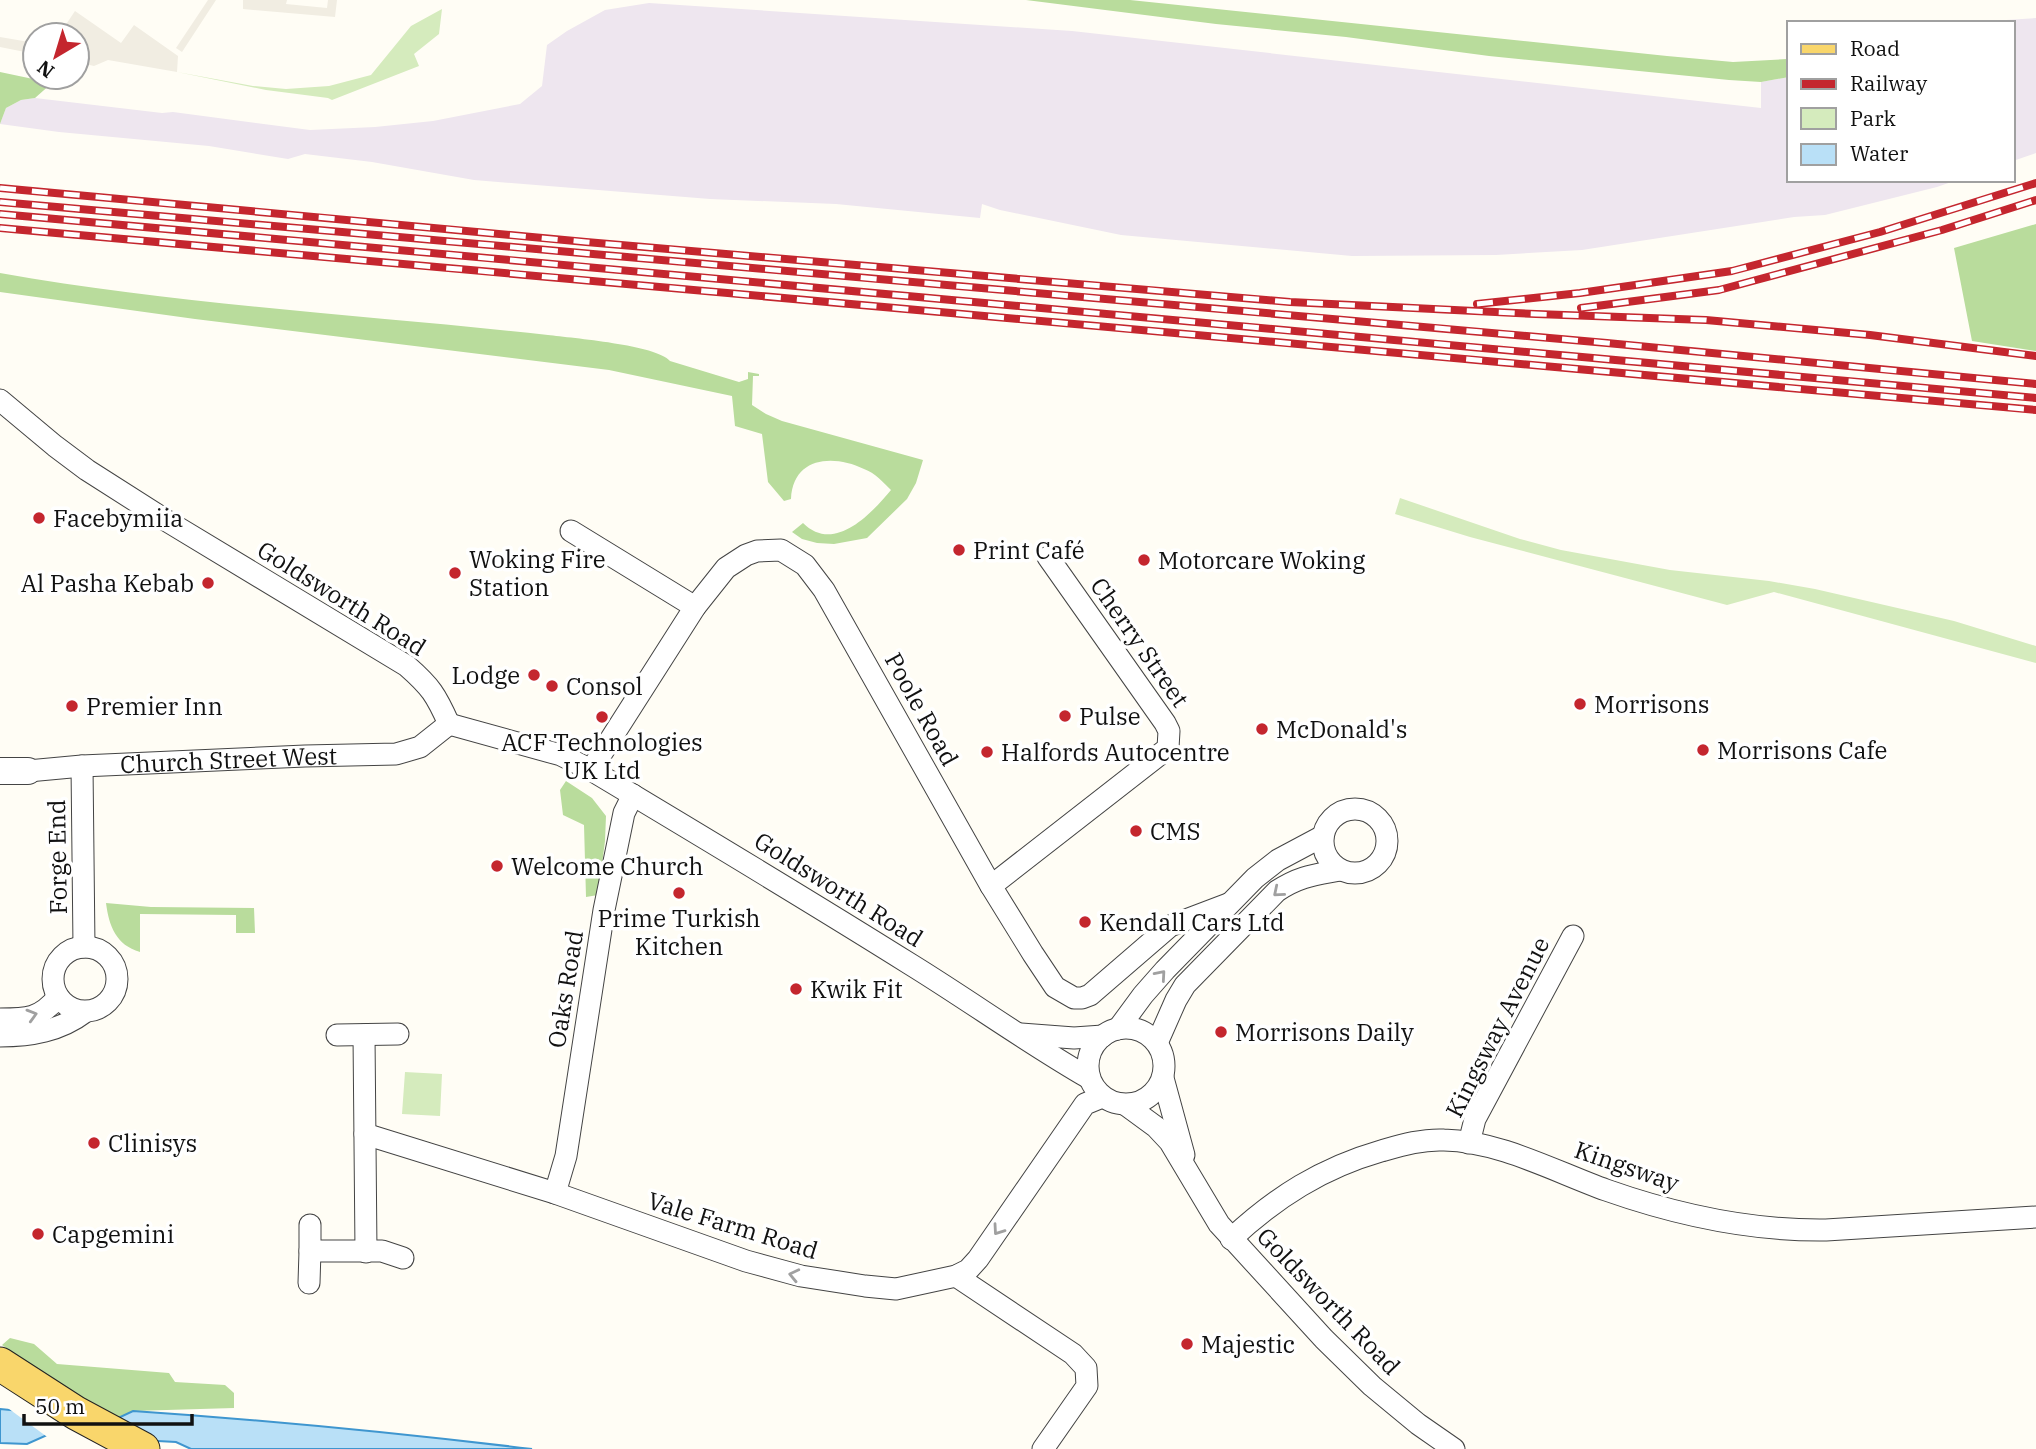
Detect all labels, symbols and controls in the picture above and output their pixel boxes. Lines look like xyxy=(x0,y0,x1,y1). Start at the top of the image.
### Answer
north arrow xyxy=(21,21,91,91)
legend xyxy=(1787,21,2015,182)
text: Road xyxy=(1850,34,1900,62)
text: N xyxy=(32,55,59,83)
text: Railway xyxy=(1850,69,1928,97)
text: Park xyxy=(1850,104,1897,132)
text: Water xyxy=(1850,139,1909,167)
place label: Facebymiia xyxy=(53,502,183,534)
marker: Facebymiia xyxy=(31,510,47,526)
street label: Goldsworth Road xyxy=(252,533,432,663)
place label: Print Café xyxy=(973,534,1085,566)
marker: Print Café xyxy=(951,542,967,558)
place label: Woking Fire Station xyxy=(469,543,606,603)
place label: Motorcare Woking xyxy=(1158,544,1365,576)
marker: Motorcare Woking xyxy=(1136,552,1152,568)
marker: Woking Fire Station xyxy=(447,565,463,581)
place label: Al Pasha Kebab xyxy=(21,567,194,599)
street label: Cherry Street xyxy=(1084,571,1196,713)
marker: Al Pasha Kebab xyxy=(200,575,216,591)
street label: Poole Road xyxy=(878,647,966,771)
place label: Lodge xyxy=(452,659,520,691)
marker: Lodge xyxy=(526,667,542,683)
place label: Consol xyxy=(566,670,643,702)
marker: Consol xyxy=(544,678,560,694)
place label: Morrisons xyxy=(1594,688,1710,720)
place label: Premier Inn xyxy=(86,690,223,722)
marker: Morrisons xyxy=(1572,696,1588,712)
marker: Premier Inn xyxy=(64,698,80,714)
place label: Pulse xyxy=(1079,700,1141,732)
marker: Pulse xyxy=(1057,708,1073,724)
marker: ACF Technologies UK Ltd xyxy=(594,709,610,725)
place label: McDonald's xyxy=(1276,713,1408,745)
marker: McDonald's xyxy=(1254,721,1270,737)
place label: ACF Technologies UK Ltd xyxy=(501,726,703,786)
place label: Morrisons Cafe xyxy=(1717,734,1887,766)
place label: Halfords Autocentre xyxy=(1001,736,1230,768)
street label: Church Street West xyxy=(119,739,337,780)
marker: Morrisons Cafe xyxy=(1695,742,1711,758)
marker: Halfords Autocentre xyxy=(979,744,995,760)
street label: Forge End xyxy=(40,799,74,915)
place label: CMS xyxy=(1150,815,1201,847)
marker: CMS xyxy=(1128,823,1144,839)
street label: Goldsworth Road xyxy=(749,824,929,954)
place label: Welcome Church xyxy=(511,850,704,882)
marker: Welcome Church xyxy=(489,858,505,874)
one-way arrow xyxy=(1273,884,1286,896)
marker: Prime Turkish Kitchen xyxy=(671,885,687,901)
place label: Prime Turkish Kitchen xyxy=(597,902,761,962)
place label: Kendall Cars Ltd xyxy=(1099,906,1285,938)
marker: Kendall Cars Ltd xyxy=(1077,914,1093,930)
street label: Oaks Road xyxy=(540,928,590,1050)
street label: Kingsway Avenue xyxy=(1438,931,1556,1123)
one-way arrow xyxy=(1152,970,1165,983)
place label: Kwik Fit xyxy=(810,973,903,1005)
marker: Kwik Fit xyxy=(788,981,804,997)
one-way arrow xyxy=(26,1009,38,1023)
place label: Morrisons Daily xyxy=(1235,1016,1414,1048)
marker: Morrisons Daily xyxy=(1213,1024,1229,1040)
place label: Clinisys xyxy=(108,1127,197,1159)
street label: Kingsway xyxy=(1570,1133,1684,1199)
marker: Clinisys xyxy=(86,1135,102,1151)
street label: Vale Farm Road xyxy=(644,1184,822,1266)
place label: Capgemini xyxy=(52,1218,174,1250)
street label: Goldsworth Road xyxy=(1250,1220,1408,1382)
one-way arrow xyxy=(994,1222,1006,1235)
marker: Capgemini xyxy=(30,1226,46,1242)
one-way arrow xyxy=(789,1268,801,1283)
place label: Majestic xyxy=(1201,1328,1295,1360)
marker: Majestic xyxy=(1179,1336,1195,1352)
scale bar xyxy=(24,1382,192,1426)
text: 50 m xyxy=(35,1392,85,1420)

